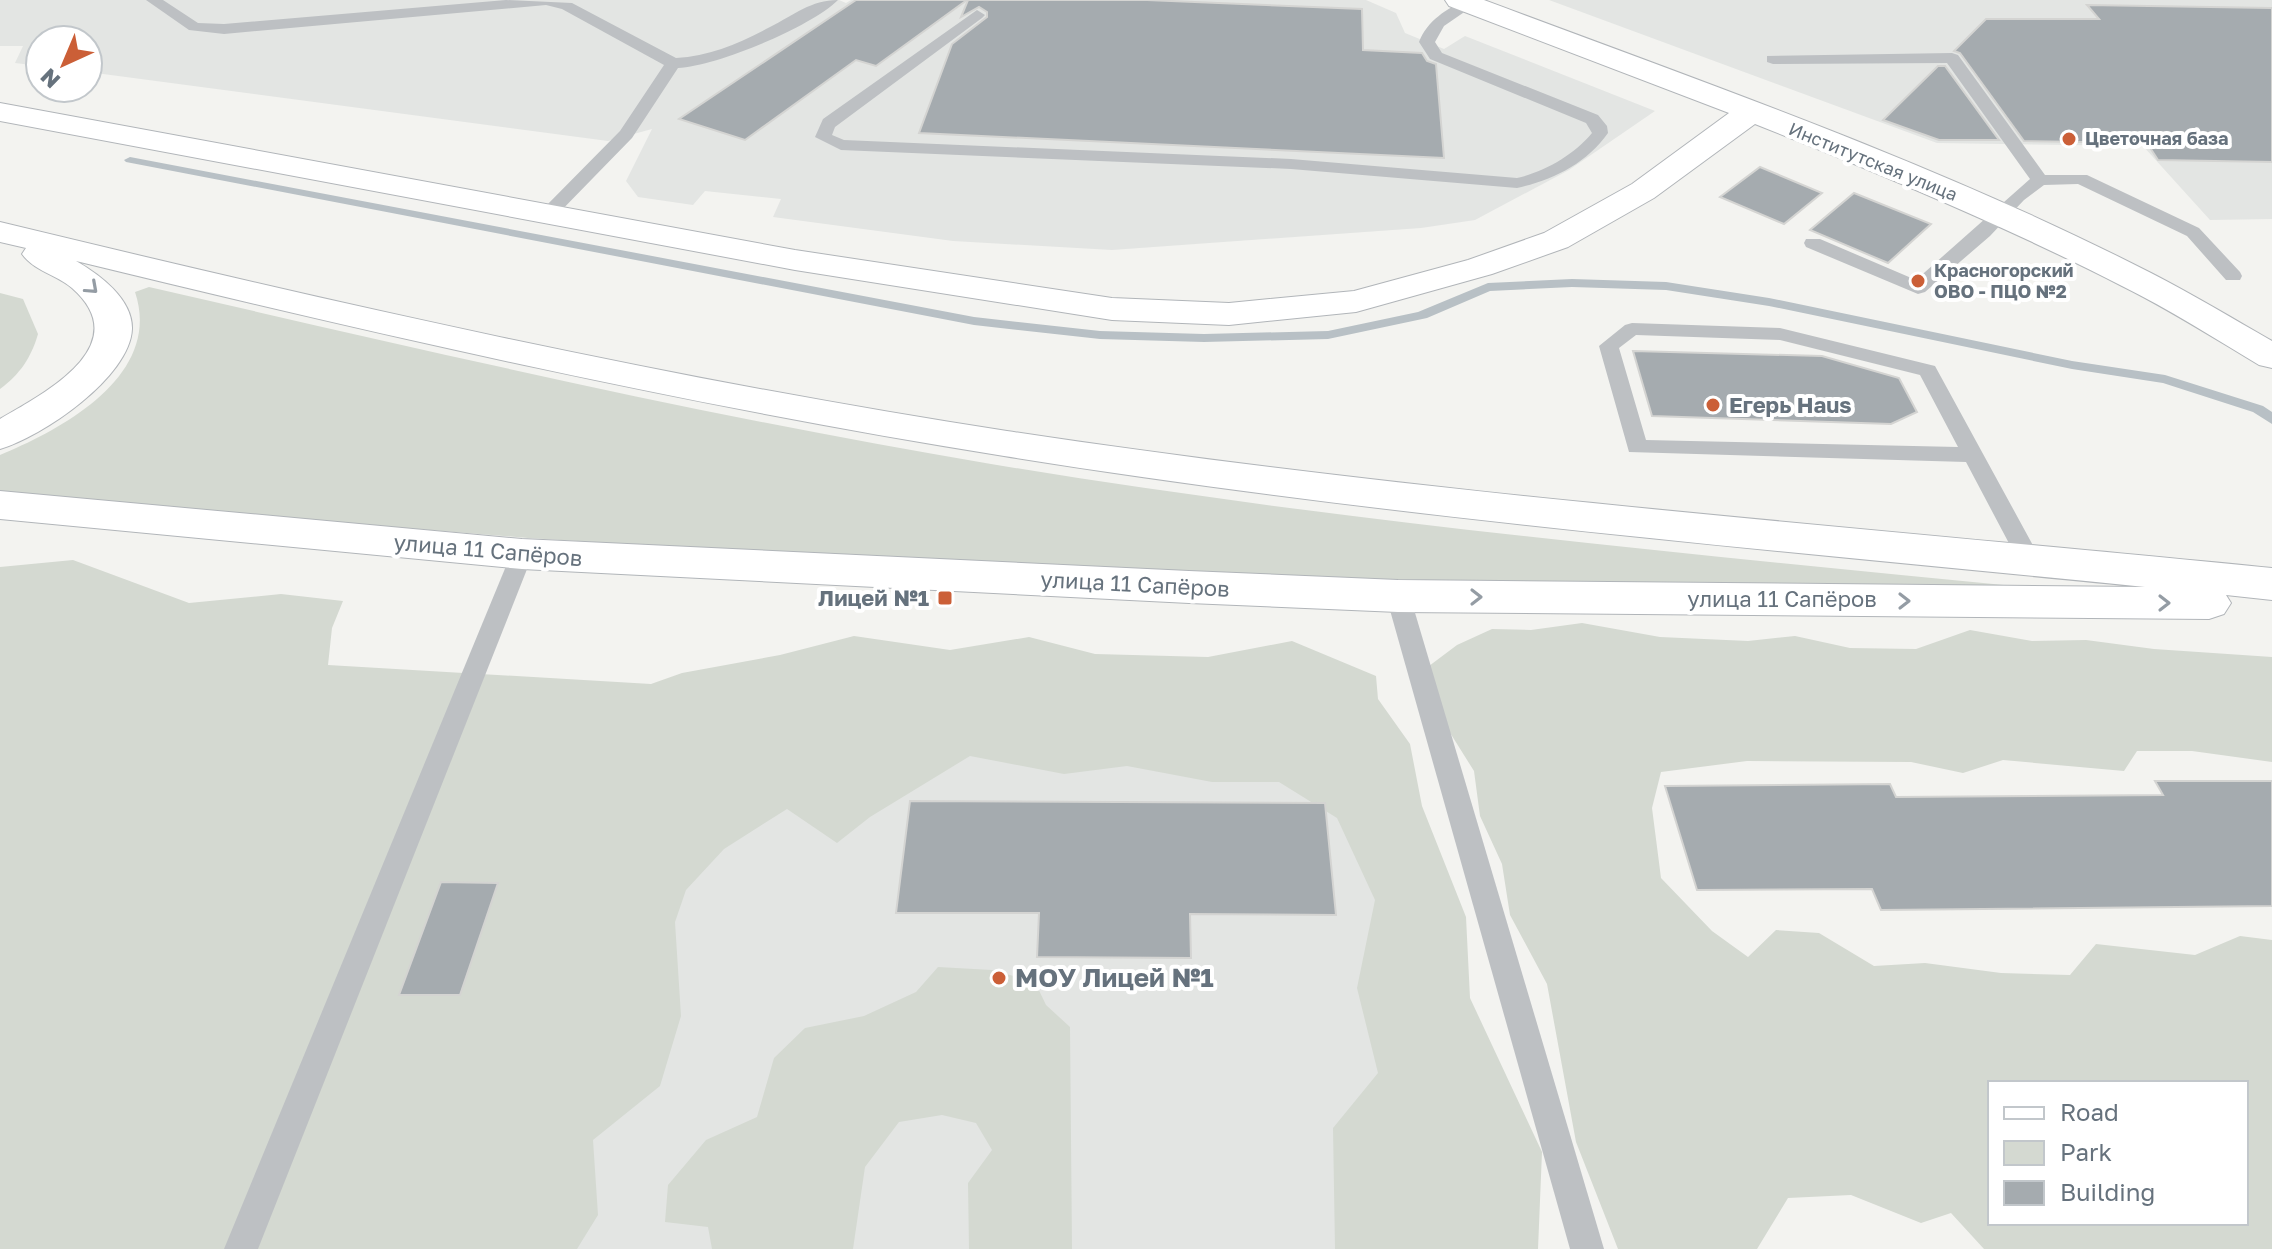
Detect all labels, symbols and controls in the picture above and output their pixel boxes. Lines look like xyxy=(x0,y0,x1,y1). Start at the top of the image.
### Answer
north arrow xyxy=(24,24,104,104)
text: N xyxy=(34,63,65,94)
street label: Институтская улица xyxy=(1786,117,1961,205)
place label: Цветочная база xyxy=(2085,127,2228,149)
marker: Цветочная база xyxy=(2060,130,2078,148)
place label: Красногорский ОВО - ПЦО №2 xyxy=(1934,259,2074,302)
marker: Красногорский ОВО - ПЦО №2 xyxy=(1909,272,1927,290)
one-way arrow xyxy=(83,279,97,293)
place label: Егерь Haus xyxy=(1729,391,1852,418)
marker: Егерь Haus xyxy=(1704,396,1722,414)
street label: улица 11 Сапёров xyxy=(393,528,584,571)
street label: улица 11 Сапёров xyxy=(1040,565,1230,602)
place label: Лицей №1 xyxy=(818,584,929,611)
street label: улица 11 Сапёров xyxy=(1687,585,1877,612)
one-way arrow xyxy=(1470,588,1483,606)
marker: Лицей №1 xyxy=(936,589,954,607)
one-way arrow xyxy=(1898,592,1911,609)
one-way arrow xyxy=(2158,594,2171,612)
place label: МОУ Лицей №1 xyxy=(1015,962,1214,993)
marker: МОУ Лицей №1 xyxy=(990,969,1008,987)
legend xyxy=(1988,1081,2248,1225)
text: Road xyxy=(2060,1097,2119,1126)
text: Park xyxy=(2060,1137,2112,1166)
text: Building xyxy=(2060,1177,2155,1206)

